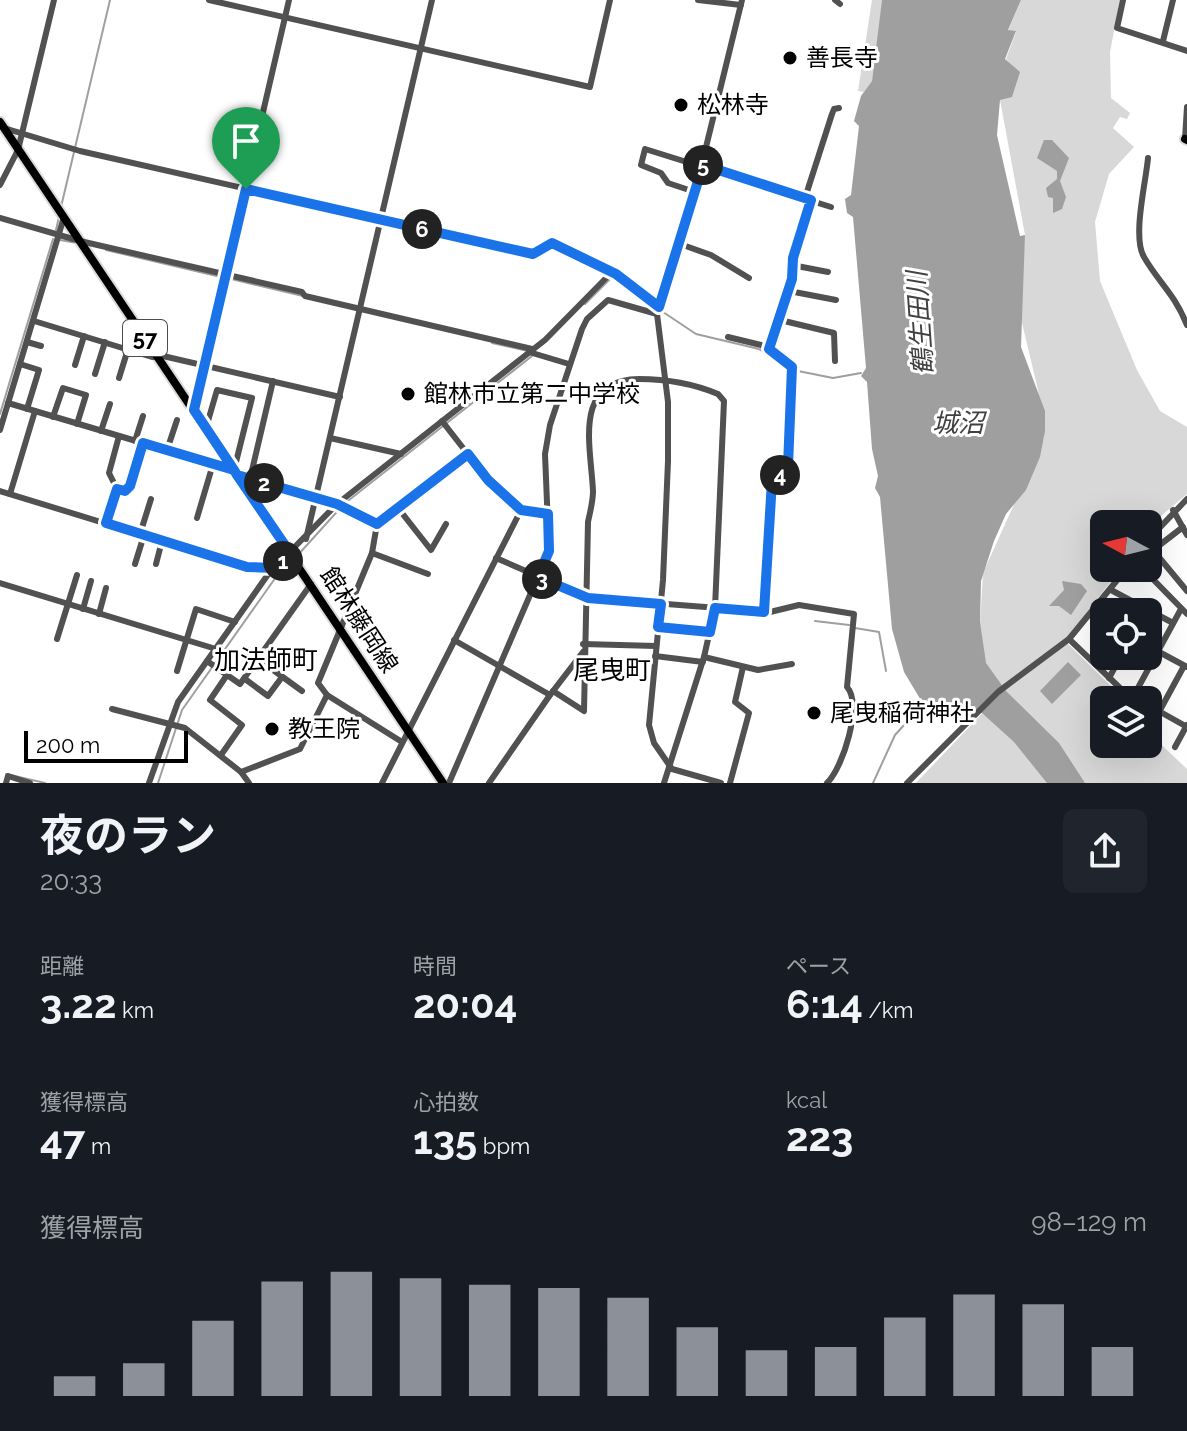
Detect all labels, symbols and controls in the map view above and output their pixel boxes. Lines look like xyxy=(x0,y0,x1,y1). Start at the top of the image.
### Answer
place label: 善長寺 xyxy=(806,43,878,72)
marker: 善長寺 xyxy=(781,49,799,67)
place label: 松林寺 xyxy=(697,90,769,119)
marker: 松林寺 xyxy=(672,96,690,114)
pin xyxy=(212,107,280,189)
icon: arrive xyxy=(224,119,268,163)
pin: 5 xyxy=(683,145,723,185)
text: 5 xyxy=(697,152,709,178)
pin: 6 xyxy=(402,209,442,249)
text: 6 xyxy=(415,216,429,242)
water label: 鶴生田川 xyxy=(901,267,939,376)
road number: 57 xyxy=(123,320,167,356)
place label: 館林市立第二中学校 xyxy=(424,379,640,408)
marker: 館林市立第二中学校 xyxy=(399,385,417,403)
water label: 城沼 xyxy=(932,408,988,438)
pin: 4 xyxy=(760,455,800,495)
text: 4 xyxy=(774,462,786,488)
pin: 2 xyxy=(244,463,284,503)
text: 2 xyxy=(258,470,270,496)
north arrow xyxy=(1090,510,1162,582)
map controls xyxy=(1090,510,1162,758)
pin: 1 xyxy=(263,541,303,581)
text: 1 xyxy=(278,548,288,574)
pin: 3 xyxy=(522,559,562,599)
street label: 館林藤岡線 xyxy=(315,562,404,678)
text: 3 xyxy=(536,566,548,592)
button: locate xyxy=(1090,598,1162,670)
district label: 加法師町 xyxy=(214,645,318,675)
district label: 尾曳町 xyxy=(573,655,651,685)
button: layers xyxy=(1090,686,1162,758)
place label: 尾曳稲荷神社 xyxy=(830,698,974,727)
marker: 尾曳稲荷神社 xyxy=(805,704,823,722)
place label: 教王院 xyxy=(288,714,360,743)
marker: 教王院 xyxy=(263,720,281,738)
scale bar xyxy=(24,727,188,763)
text: 200 m xyxy=(36,732,100,758)
button: share xyxy=(1063,809,1147,893)
text: 夜のラン xyxy=(40,810,216,861)
text: 20:33 xyxy=(40,866,102,896)
text: 距離 xyxy=(40,953,84,979)
text: 時間 xyxy=(413,953,457,979)
text: ペース xyxy=(786,953,851,979)
text: 3.22 xyxy=(40,980,116,1027)
text: 20:04 xyxy=(413,980,517,1027)
text: 6:14 xyxy=(786,980,863,1027)
text: km xyxy=(116,997,154,1023)
text: /km xyxy=(863,997,914,1023)
text: kcal xyxy=(786,1087,827,1113)
text: 獲得標高 xyxy=(40,1089,128,1115)
text: 心拍数 xyxy=(413,1089,479,1115)
text: 223 xyxy=(786,1113,853,1160)
text: 47 xyxy=(40,1116,85,1163)
text: 135 xyxy=(413,1116,477,1163)
text: m xyxy=(85,1133,111,1159)
text: bpm xyxy=(477,1133,530,1159)
text: 98–129 m xyxy=(1031,1207,1147,1237)
text: 獲得標高 xyxy=(40,1213,144,1243)

